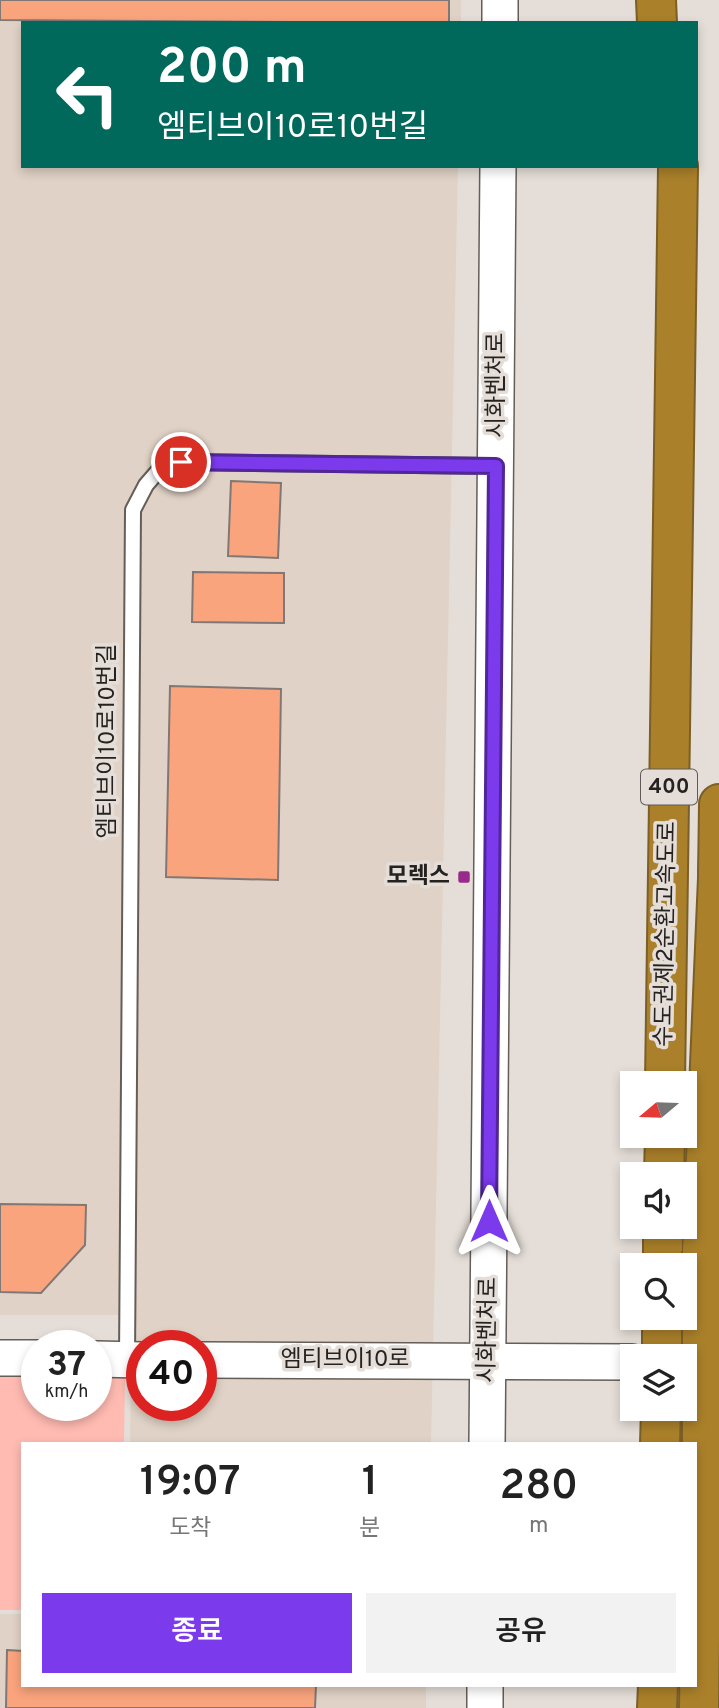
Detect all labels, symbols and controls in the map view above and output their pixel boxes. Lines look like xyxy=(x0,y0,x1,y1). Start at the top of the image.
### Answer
text: 200 m xyxy=(157,39,307,101)
icon: left xyxy=(42,49,133,140)
text: 엠티브이10로10번길 xyxy=(157,109,428,149)
street label: 시화벤처로 xyxy=(483,332,512,438)
pin xyxy=(151,432,211,492)
icon: arrive xyxy=(162,443,200,481)
street label: 엠티브이10로10번길 xyxy=(94,644,123,838)
road number: 400 xyxy=(641,770,697,804)
street label: 수도권제2순환고속도로 xyxy=(651,821,683,1047)
place label: 모렉스 xyxy=(387,863,450,892)
marker: 모렉스 xyxy=(456,869,472,885)
north arrow xyxy=(620,1071,696,1148)
map controls xyxy=(620,1071,697,1421)
button: sound xyxy=(620,1162,697,1239)
position arrow xyxy=(452,1184,526,1258)
button: search xyxy=(620,1253,697,1330)
street label: 시화벤처로 xyxy=(474,1277,504,1383)
speed limit sign: 40 xyxy=(126,1330,217,1421)
text: 37 xyxy=(47,1344,86,1388)
button: layers xyxy=(620,1344,697,1421)
street label: 엠티브이10로 xyxy=(280,1346,410,1375)
text: km/h xyxy=(45,1381,88,1404)
text: 19:07 xyxy=(140,1457,241,1510)
text: 1 xyxy=(362,1457,378,1510)
text: 280 xyxy=(499,1461,578,1514)
text: m xyxy=(529,1512,549,1541)
text: 도착 xyxy=(169,1515,211,1544)
text: 분 xyxy=(359,1515,381,1544)
button: 종료 xyxy=(42,1593,352,1673)
button: 공유 xyxy=(366,1593,676,1673)

